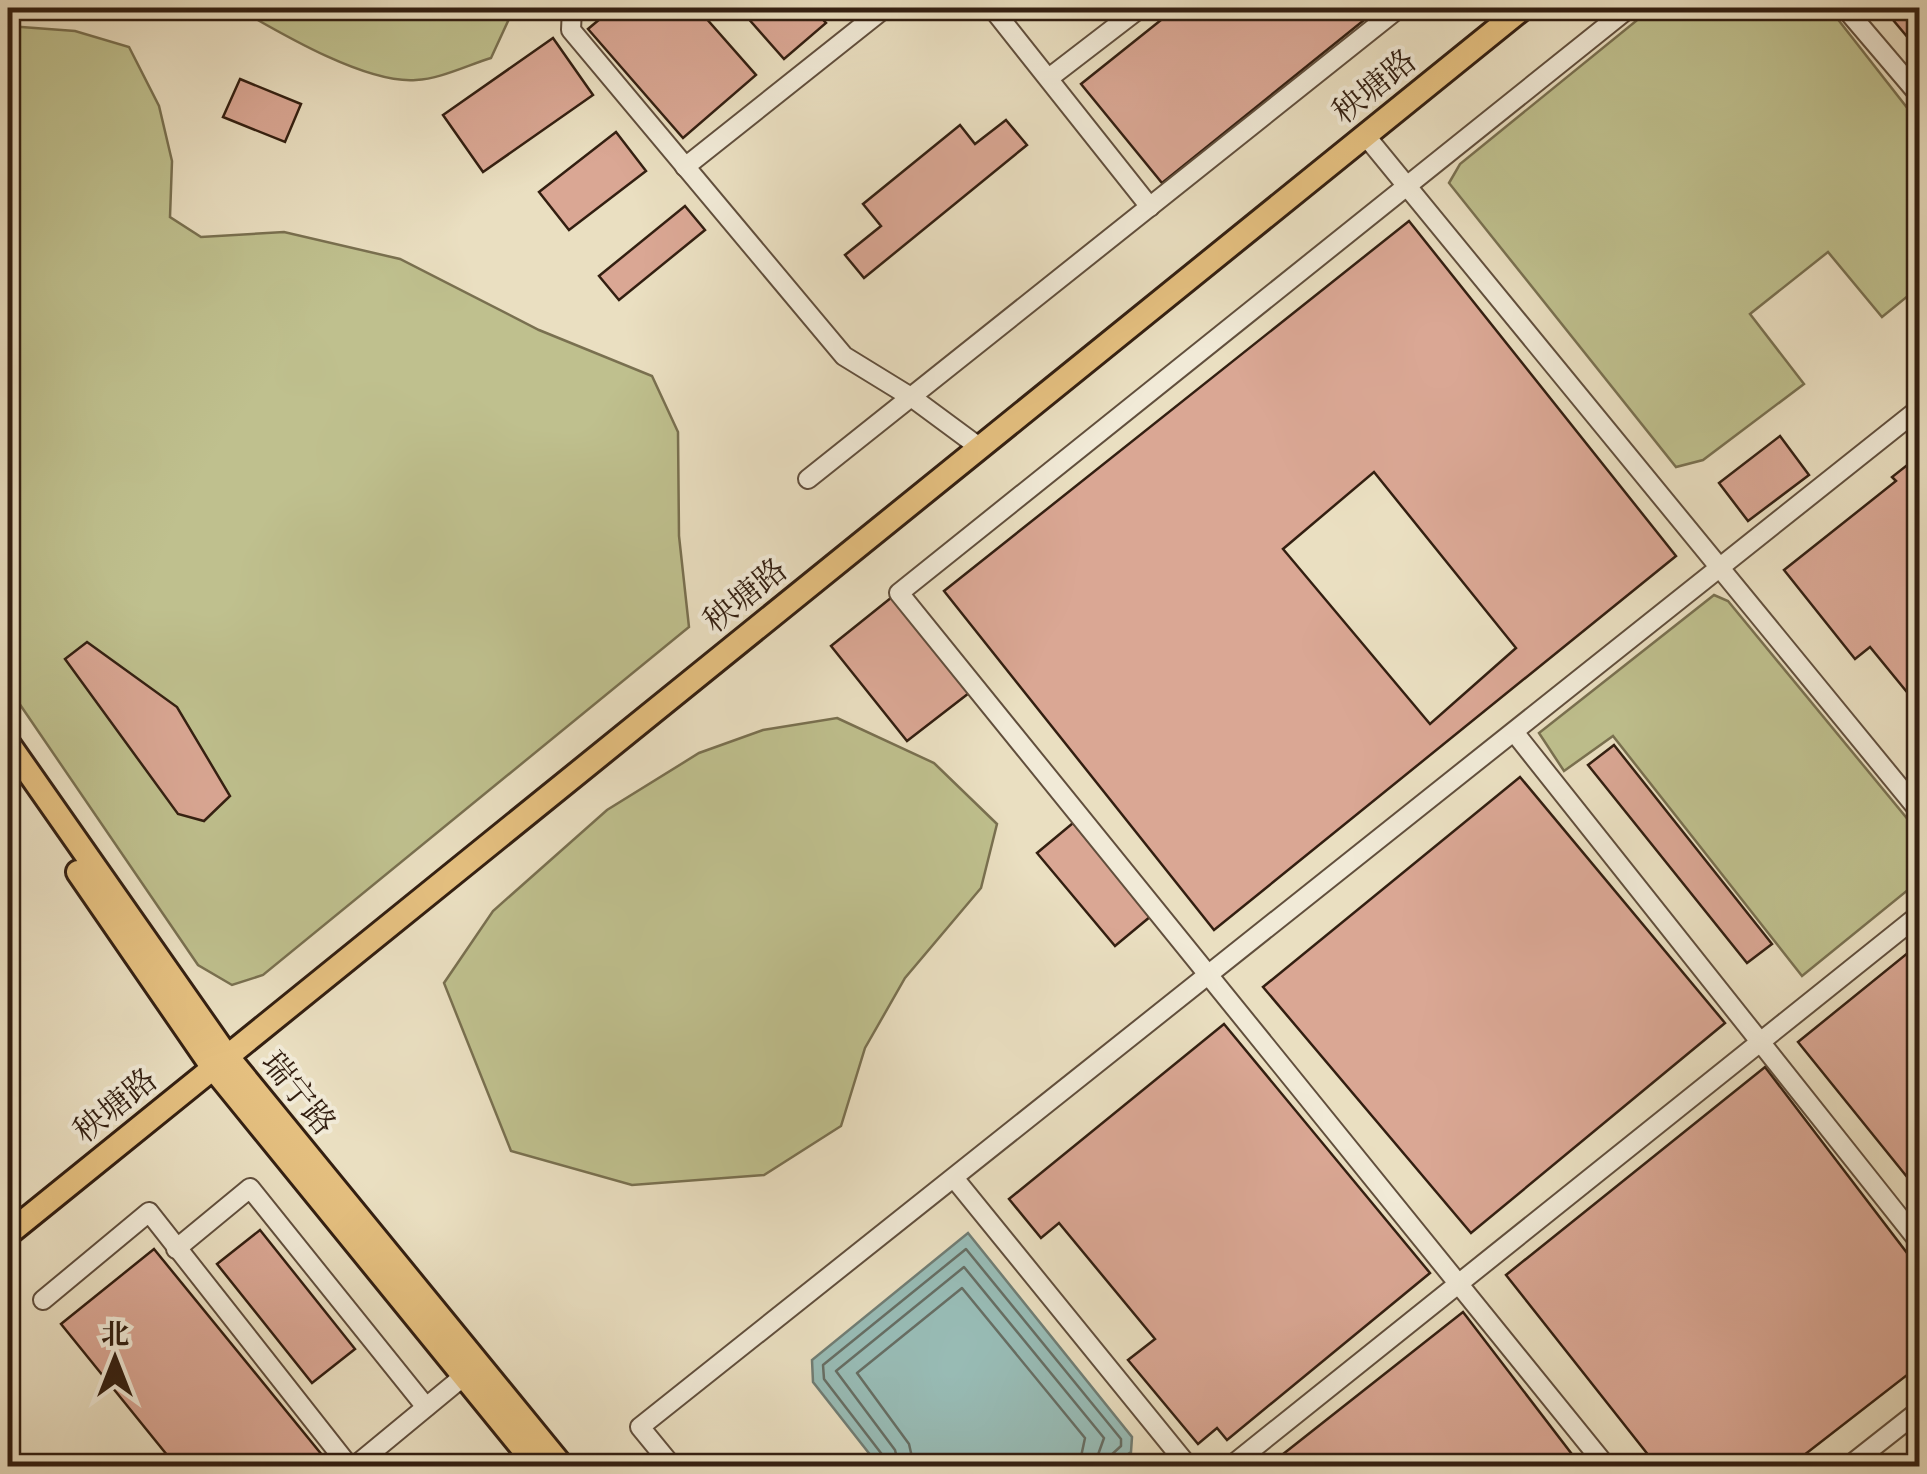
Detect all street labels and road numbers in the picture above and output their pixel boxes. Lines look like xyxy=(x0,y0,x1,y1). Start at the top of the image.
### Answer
street label: 秧塘路 xyxy=(1324,40,1423,131)
street label: 秧塘路 xyxy=(695,549,794,640)
street label: 瑞宁路 xyxy=(254,1043,345,1142)
street label: 秧塘路 xyxy=(65,1059,164,1150)

